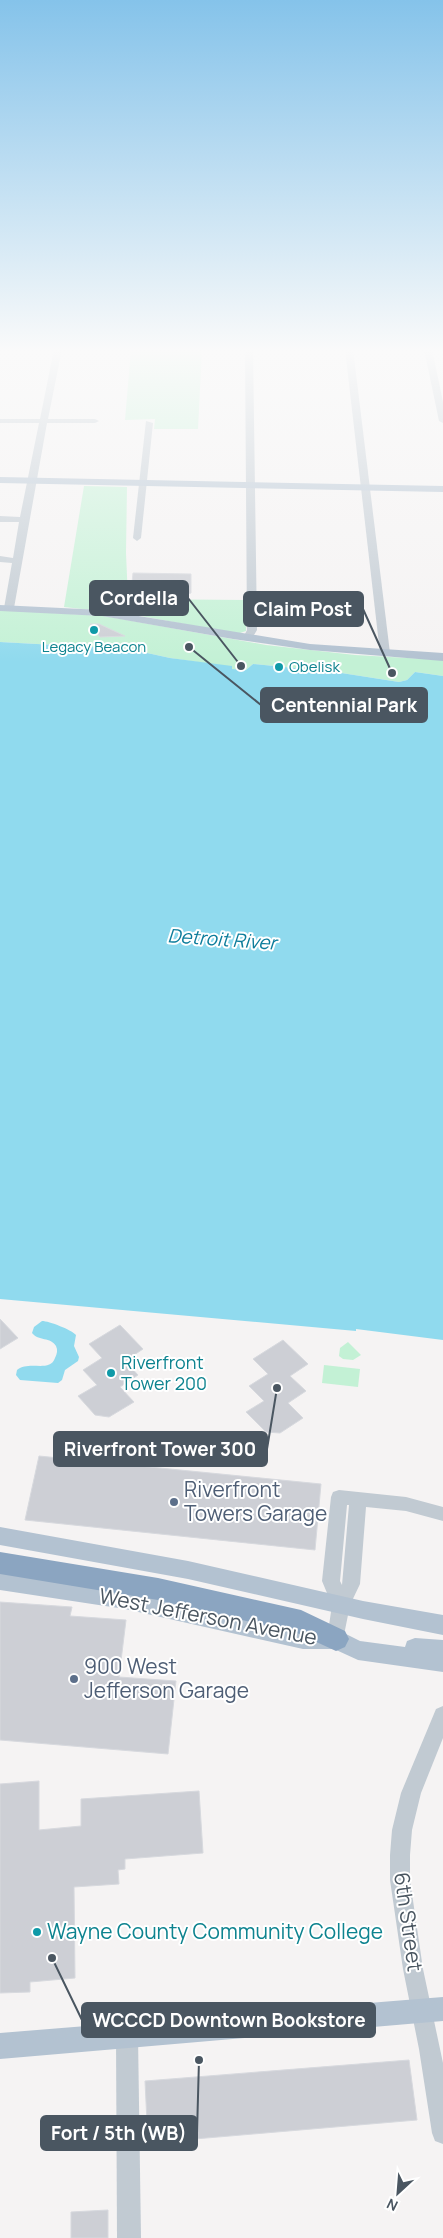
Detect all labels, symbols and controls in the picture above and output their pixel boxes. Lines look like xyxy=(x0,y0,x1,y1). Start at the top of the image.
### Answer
callout: Cordella xyxy=(90,581,188,615)
text: Cordella xyxy=(100,585,178,611)
callout: Claim Post xyxy=(244,592,363,626)
text: Claim Post xyxy=(254,596,352,622)
marker: Legacy Beacon xyxy=(88,624,100,636)
place label: Legacy Beacon xyxy=(42,636,146,657)
place label: Obelisk xyxy=(289,656,340,677)
marker: Obelisk xyxy=(273,661,285,673)
callout: Centennial Park xyxy=(261,688,427,722)
text: Centennial Park xyxy=(271,692,418,718)
water label: Detroit River xyxy=(167,922,279,956)
place label: Riverfront Tower 200 xyxy=(121,1350,207,1395)
marker: Riverfront Tower 200 xyxy=(105,1367,117,1379)
callout: Riverfront Tower 300 xyxy=(54,1432,267,1466)
text: Riverfront Tower 300 xyxy=(64,1436,256,1462)
place label: Riverfront Towers Garage xyxy=(184,1475,327,1527)
marker: Riverfront Towers Garage xyxy=(168,1496,180,1508)
street label: West Jefferson Avenue xyxy=(97,1581,319,1651)
place label: 900 West Jefferson Garage xyxy=(84,1652,249,1704)
marker: 900 West Jefferson Garage xyxy=(68,1673,80,1685)
street label: 6th Street xyxy=(388,1870,430,1973)
place label: Wayne County Community College xyxy=(47,1917,383,1945)
marker: Wayne County Community College xyxy=(31,1926,43,1938)
callout: WCCCD Downtown Bookstore xyxy=(82,2003,375,2037)
text: WCCCD Downtown Bookstore xyxy=(92,2007,366,2033)
callout: Fort / 5th (WB) xyxy=(41,2116,197,2150)
text: Fort / 5th (WB) xyxy=(51,2120,187,2146)
north arrow xyxy=(373,2168,423,2218)
text: N xyxy=(383,2194,401,2216)

